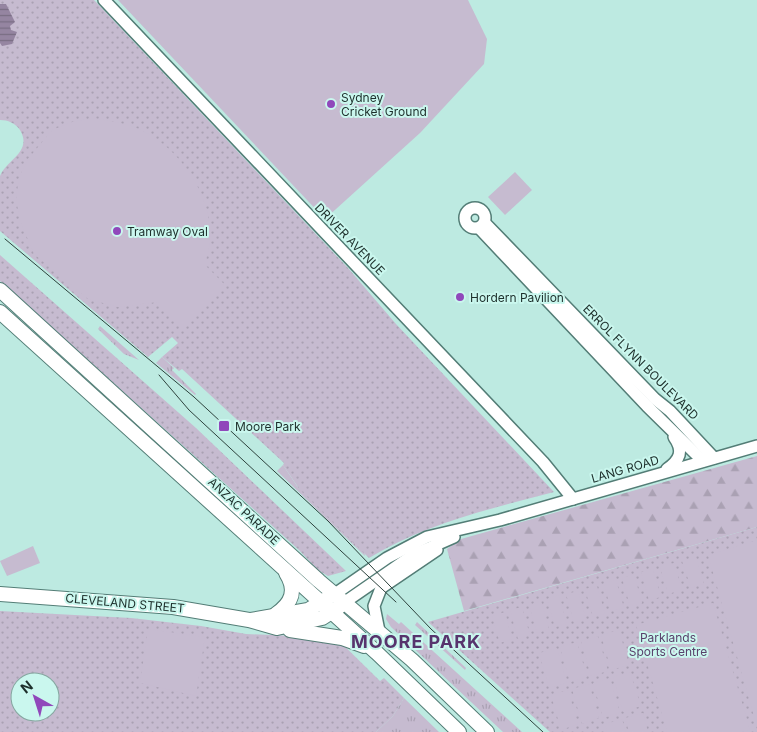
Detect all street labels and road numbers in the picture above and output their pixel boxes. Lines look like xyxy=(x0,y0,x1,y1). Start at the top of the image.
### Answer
street label: DRIVER AVENUE xyxy=(312,200,388,278)
street label: ERROL FLYNN BOULEVARD xyxy=(580,301,702,423)
street label: LANG ROAD xyxy=(589,452,661,486)
street label: ANZAC PARADE xyxy=(205,474,283,548)
street label: CLEVELAND STREET xyxy=(65,590,186,616)

